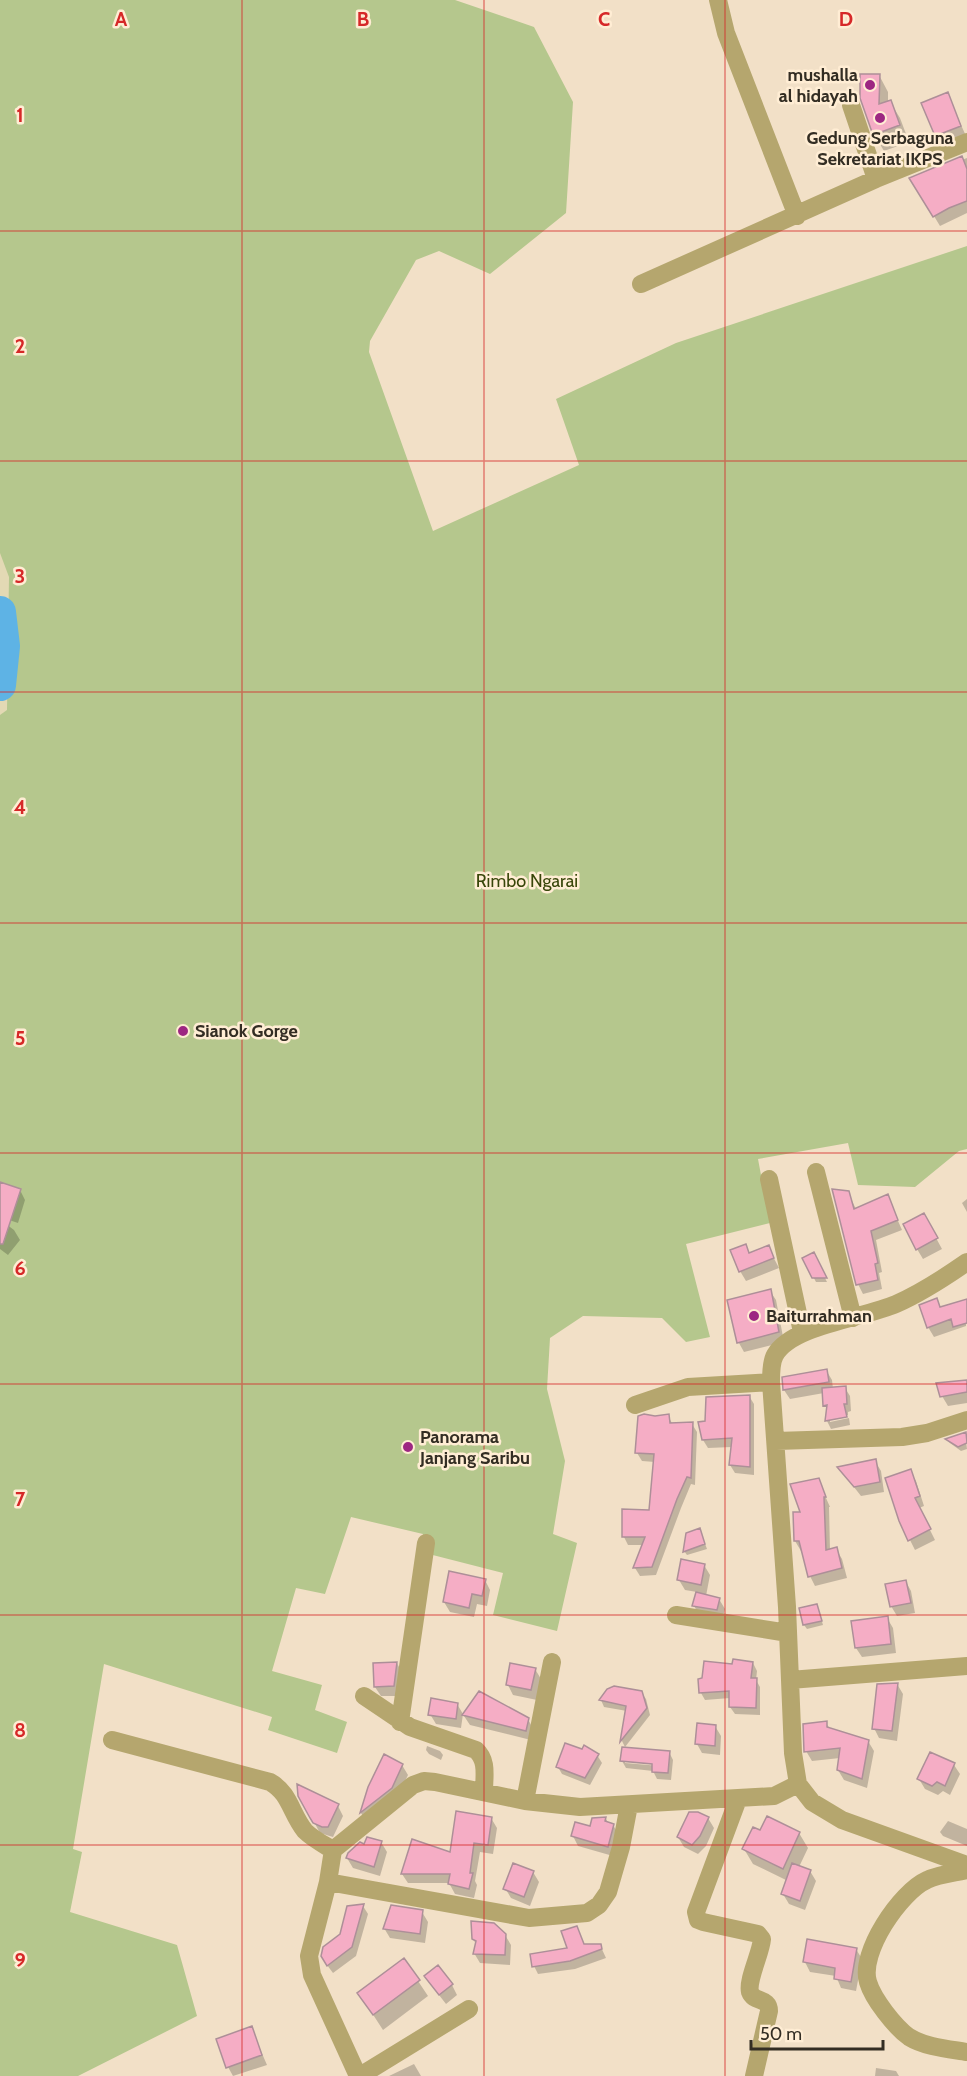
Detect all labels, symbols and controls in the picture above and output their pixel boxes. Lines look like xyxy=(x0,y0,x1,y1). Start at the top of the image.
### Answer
text: A xyxy=(115,7,128,31)
text: B xyxy=(357,7,369,31)
text: C xyxy=(598,7,610,31)
text: D xyxy=(839,7,853,31)
place label: mushalla al hidayah xyxy=(779,64,858,107)
marker: mushalla al hidayah xyxy=(863,78,877,92)
text: 1 xyxy=(16,103,24,127)
marker: Gedung Serbaguna Sekretariat IKPS xyxy=(873,111,887,125)
place label: Gedung Serbaguna Sekretariat IKPS xyxy=(806,127,954,170)
text: 2 xyxy=(15,334,25,358)
text: 3 xyxy=(15,564,25,588)
text: 4 xyxy=(14,795,26,819)
park label: Rimbo Ngarai xyxy=(476,870,578,892)
place label: Sianok Gorge xyxy=(195,1020,298,1042)
marker: Sianok Gorge xyxy=(176,1024,190,1038)
text: 5 xyxy=(15,1026,25,1050)
text: 6 xyxy=(14,1256,26,1280)
place label: Baiturrahman xyxy=(766,1305,872,1327)
marker: Baiturrahman xyxy=(747,1309,761,1323)
place label: Panorama Janjang Saribu xyxy=(419,1426,530,1469)
marker: Panorama Janjang Saribu xyxy=(401,1440,415,1454)
text: 7 xyxy=(15,1487,26,1511)
text: 8 xyxy=(14,1718,26,1742)
text: 9 xyxy=(14,1948,26,1972)
scale bar xyxy=(751,2013,883,2051)
text: 50 m xyxy=(760,2023,802,2045)

